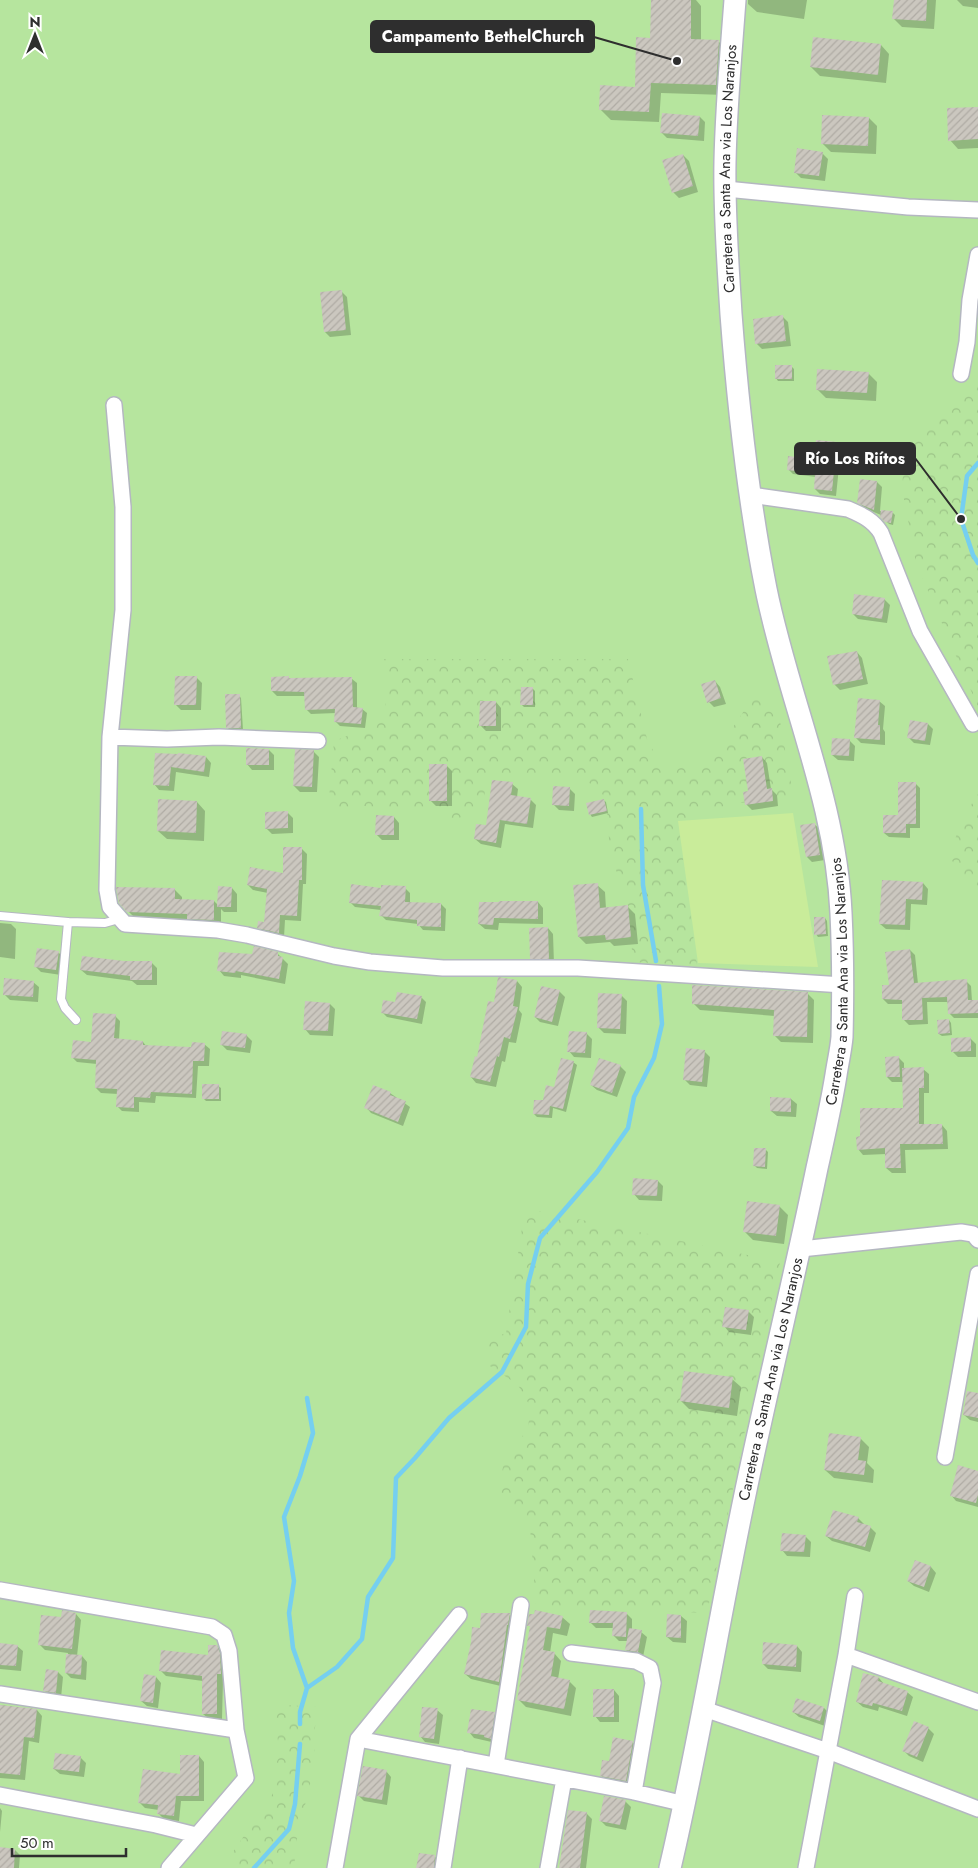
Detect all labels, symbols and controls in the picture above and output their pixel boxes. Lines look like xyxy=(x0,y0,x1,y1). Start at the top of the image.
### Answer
north arrow xyxy=(10,10,60,60)
text: N xyxy=(29,12,41,32)
callout: Campamento BethelChurch xyxy=(371,21,594,52)
text: Campamento BethelChurch xyxy=(382,25,584,48)
street label: Carretera a Santa Ana via Los Naranjos xyxy=(714,44,743,293)
callout: Río Los Riítos xyxy=(795,443,915,474)
text: Río Los Riítos xyxy=(805,447,905,470)
street label: Carretera a Santa Ana via Los Naranjos xyxy=(820,856,854,1107)
street label: Carretera a Santa Ana via Los Naranjos xyxy=(733,1256,808,1503)
scale bar xyxy=(12,1826,126,1858)
text: 50 m xyxy=(20,1832,54,1854)

